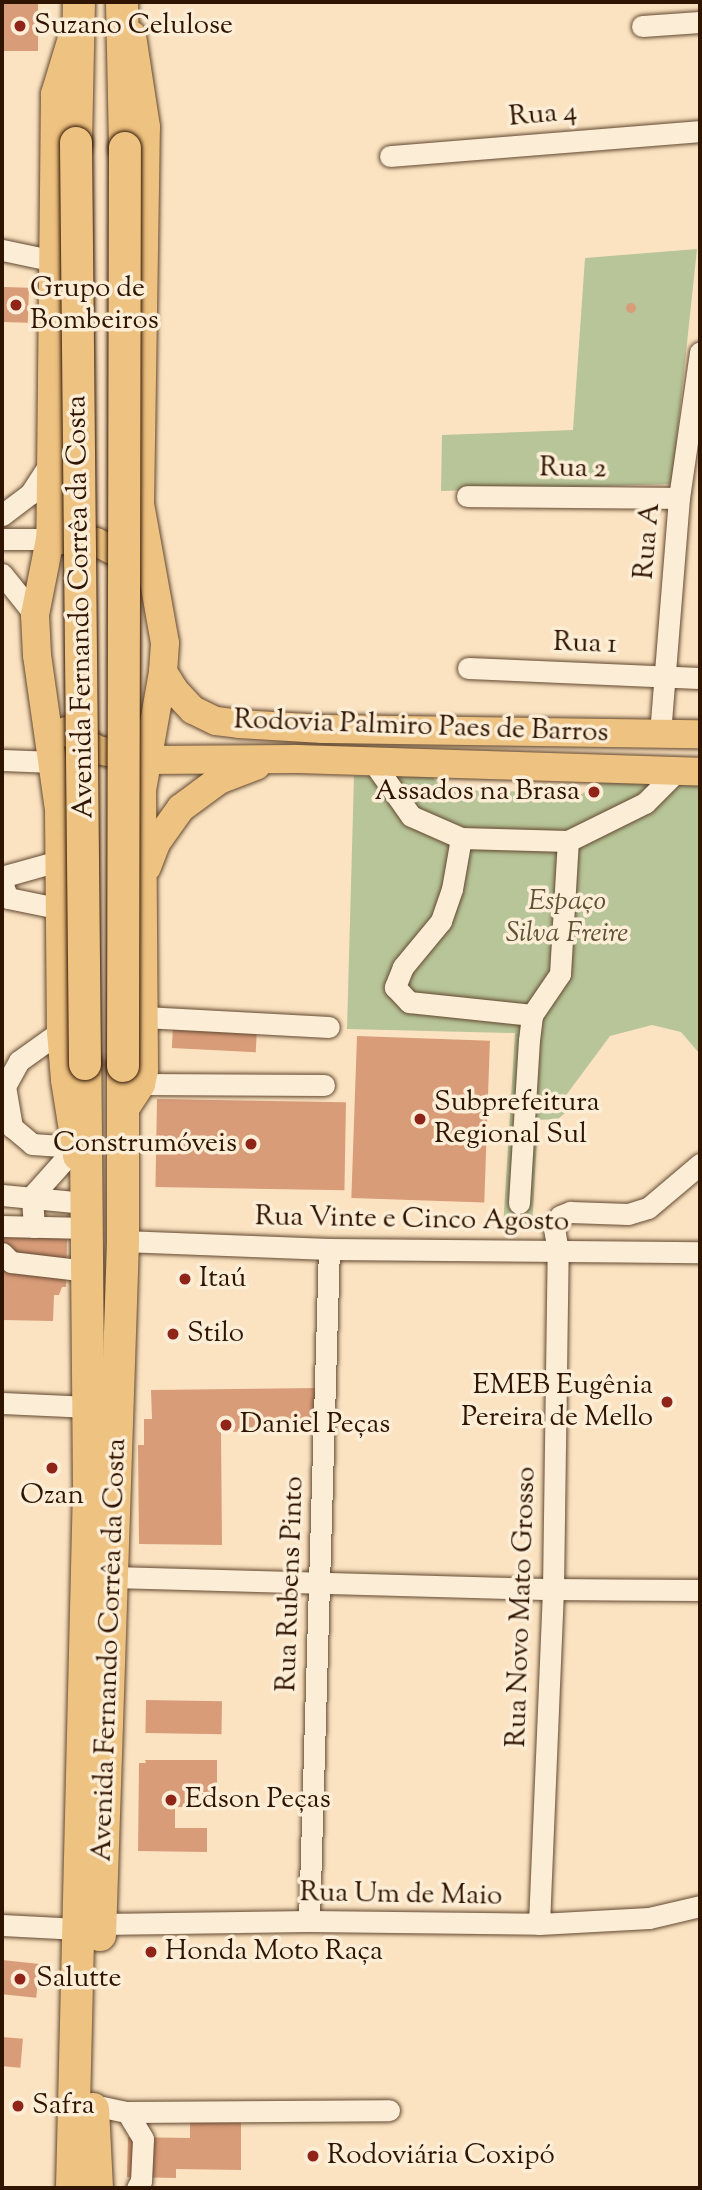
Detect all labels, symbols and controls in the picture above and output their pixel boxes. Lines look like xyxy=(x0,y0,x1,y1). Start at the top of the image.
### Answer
place label: Suzano Celulose xyxy=(34,9,233,43)
marker: Suzano Celulose xyxy=(12,18,28,34)
street label: Rua 4 xyxy=(507,95,579,135)
place label: Grupo de Bombeiros xyxy=(30,272,159,338)
marker: Grupo de Bombeiros xyxy=(8,297,24,313)
street label: Avenida Fernando Corrêa da Costa xyxy=(61,395,101,819)
street label: Rua 2 xyxy=(539,452,607,486)
street label: Rua A xyxy=(628,501,668,581)
street label: Rua 1 xyxy=(553,626,617,662)
street label: Rodovia Palmiro Paes de Barros xyxy=(233,704,609,750)
place label: Assados na Brasa xyxy=(375,775,580,809)
marker: Assados na Brasa xyxy=(586,784,602,800)
park label: Espaço Silva Freire xyxy=(506,885,628,951)
place label: Subprefeitura Regional Sul xyxy=(434,1086,600,1152)
marker: Subprefeitura Regional Sul xyxy=(412,1111,428,1127)
place label: Construmóveis xyxy=(53,1127,237,1161)
marker: Construmóveis xyxy=(243,1136,259,1152)
street label: Rua Vinte e Cinco Agosto xyxy=(255,1200,569,1240)
place label: Itaú xyxy=(199,1262,246,1296)
marker: Itaú xyxy=(177,1271,193,1287)
place label: Stilo xyxy=(187,1317,244,1351)
marker: Stilo xyxy=(165,1326,181,1342)
place label: EMEB Eugênia Pereira de Mello xyxy=(461,1369,653,1435)
marker: EMEB Eugênia Pereira de Mello xyxy=(659,1394,675,1410)
place label: Daniel Peças xyxy=(240,1408,390,1442)
marker: Daniel Peças xyxy=(218,1417,234,1433)
street label: Avenida Fernando Corrêa da Costa xyxy=(86,1438,134,1862)
marker: Ozan xyxy=(44,1460,60,1476)
street label: Rua Novo Mato Grosso xyxy=(500,1466,544,1748)
street label: Rua Rubens Pinto xyxy=(270,1476,312,1692)
place label: Ozan xyxy=(20,1479,84,1513)
place label: Edson Peças xyxy=(185,1783,331,1817)
marker: Edson Peças xyxy=(163,1792,179,1808)
street label: Rua Um de Maio xyxy=(299,1876,503,1914)
place label: Honda Moto Raça xyxy=(165,1935,383,1969)
marker: Honda Moto Raça xyxy=(143,1944,159,1960)
place label: Salutte xyxy=(36,1962,121,1996)
marker: Salutte xyxy=(10,1969,30,1989)
place label: Safra xyxy=(32,2089,95,2123)
marker: Safra xyxy=(10,2098,26,2114)
place label: Rodoviária Coxipó xyxy=(327,2139,555,2173)
marker: Rodoviária Coxipó xyxy=(305,2148,321,2164)

